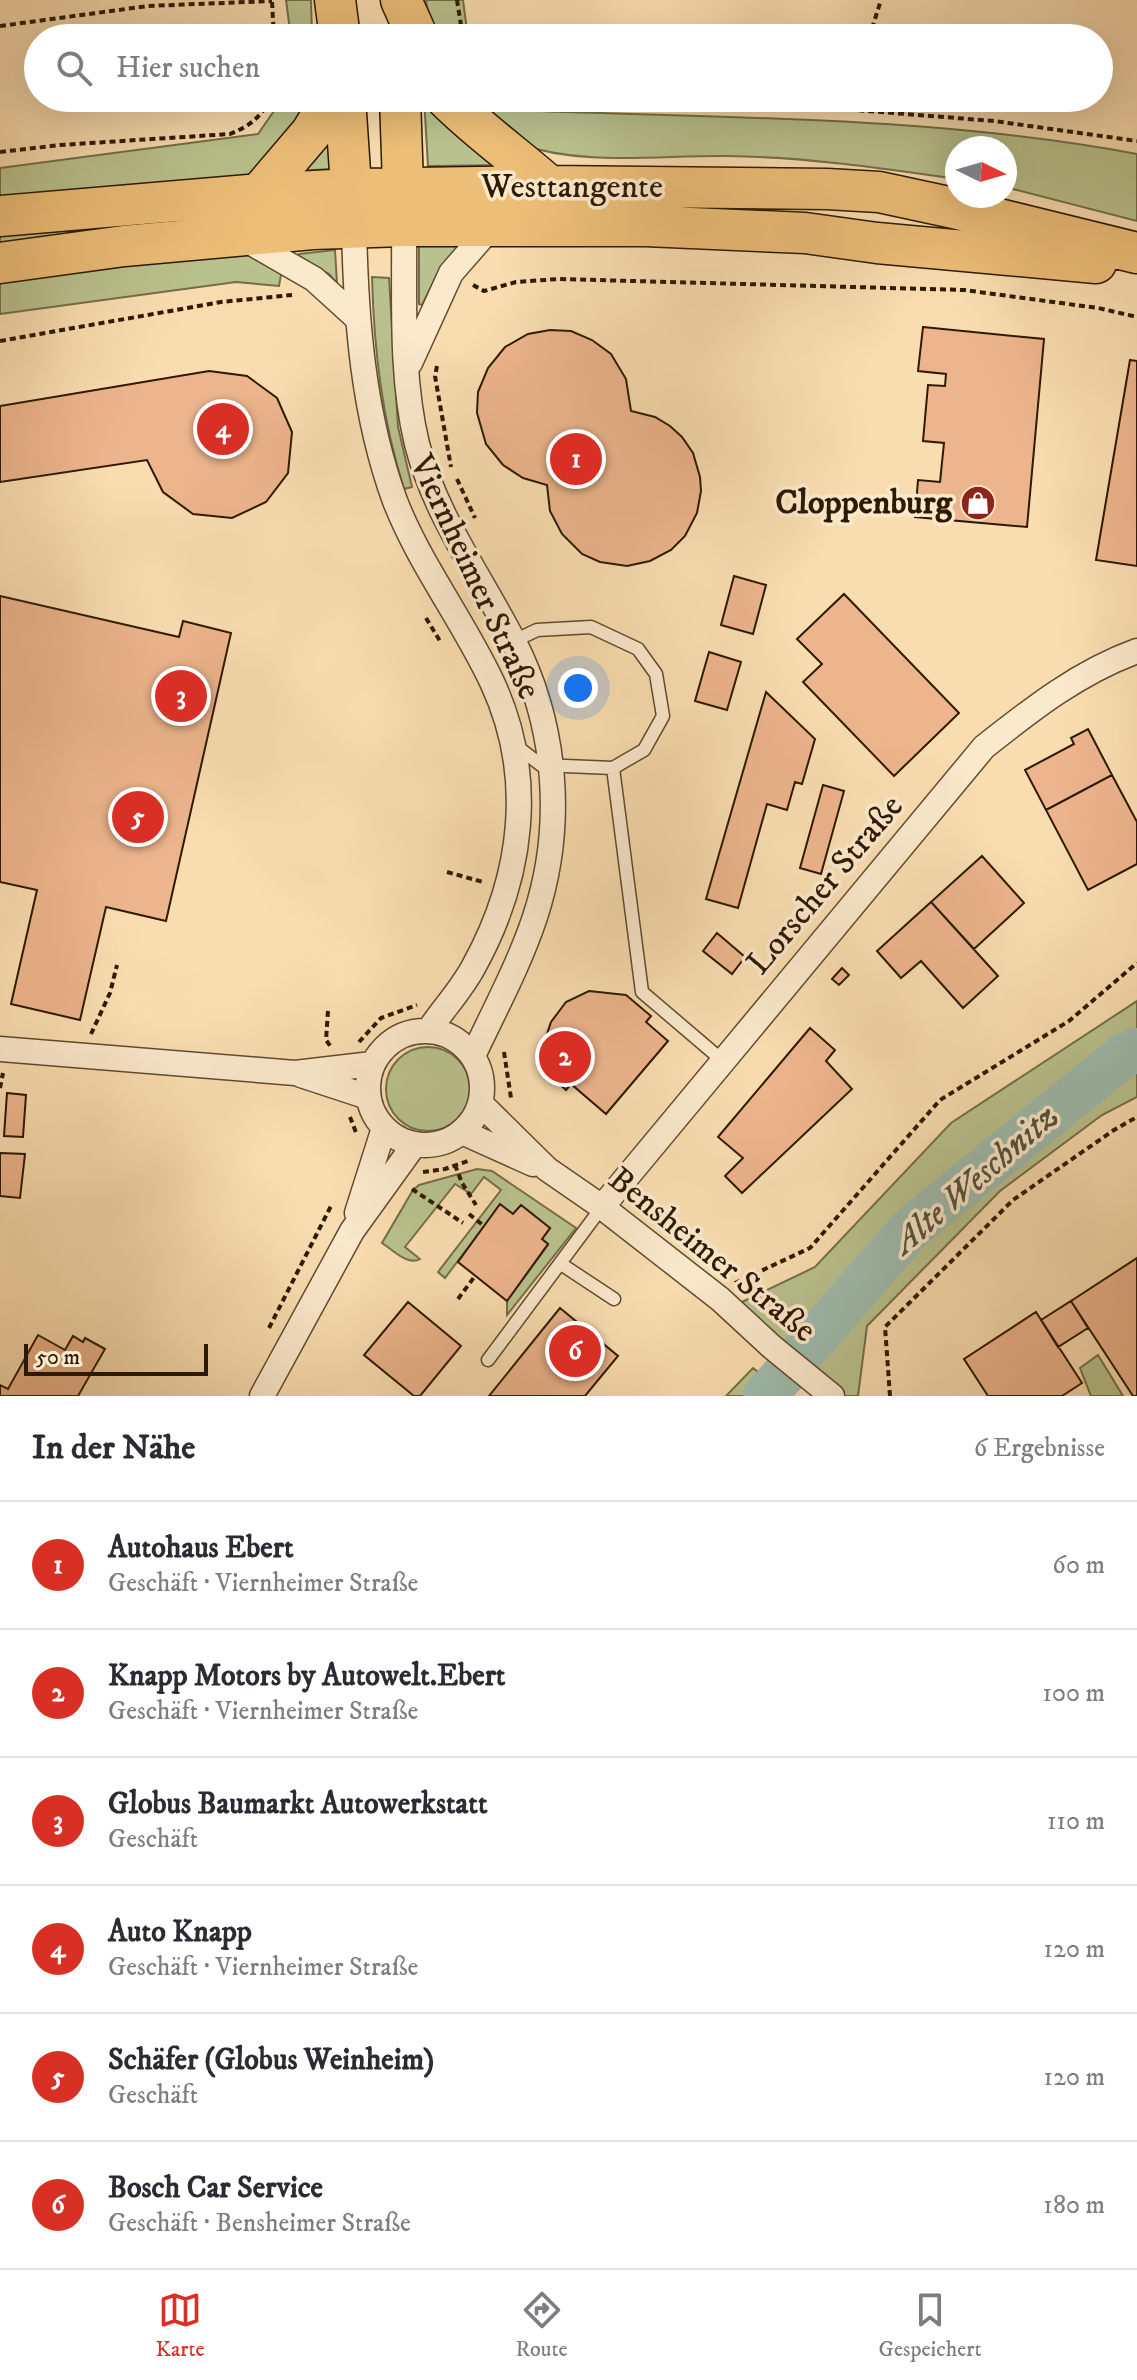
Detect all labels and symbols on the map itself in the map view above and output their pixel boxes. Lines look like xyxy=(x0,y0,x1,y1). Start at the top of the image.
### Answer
north arrow xyxy=(945,136,1017,208)
street label: Westtangente xyxy=(480,166,663,208)
pin: 4 xyxy=(197,399,249,459)
pin: 1 xyxy=(550,429,602,489)
street label: Viernheimer Straße xyxy=(400,447,550,706)
place label: Cloppenburg xyxy=(775,482,953,524)
shop icon: Cloppenburg xyxy=(959,484,997,522)
pin: 3 xyxy=(155,666,207,726)
your location xyxy=(558,668,598,708)
pin: 5 xyxy=(112,787,164,847)
street label: Lorscher Straße xyxy=(738,787,912,983)
pin: 2 xyxy=(539,1027,591,1087)
water label: Alte Weschnitz xyxy=(880,1094,1069,1266)
street label: Bensheimer Straße xyxy=(600,1158,824,1352)
pin: 6 xyxy=(549,1321,601,1381)
scale bar xyxy=(24,1340,208,1376)

